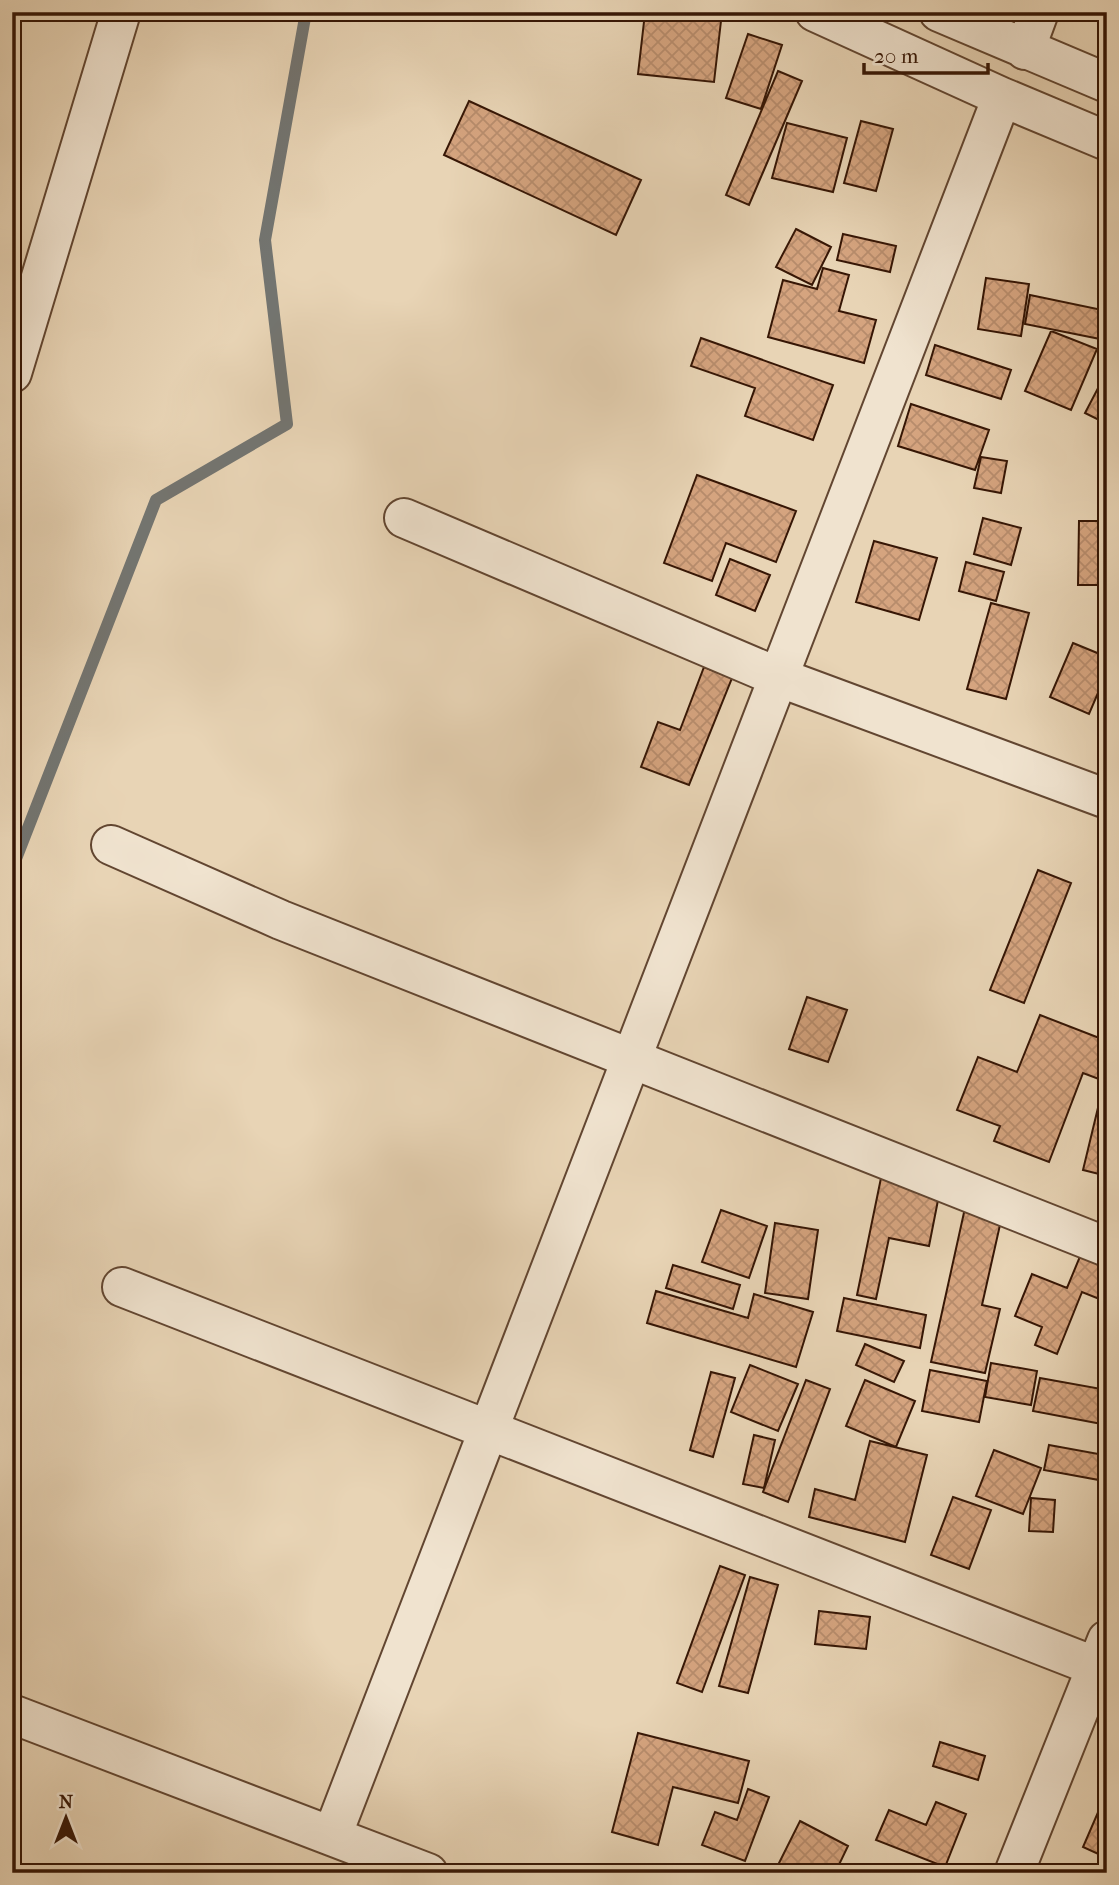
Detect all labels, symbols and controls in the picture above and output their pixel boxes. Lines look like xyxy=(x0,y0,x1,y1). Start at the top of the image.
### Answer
scale bar xyxy=(864,32,988,76)
text: 20 m xyxy=(874,44,919,68)
north arrow xyxy=(32,1784,102,1854)
text: N xyxy=(59,1791,74,1813)

